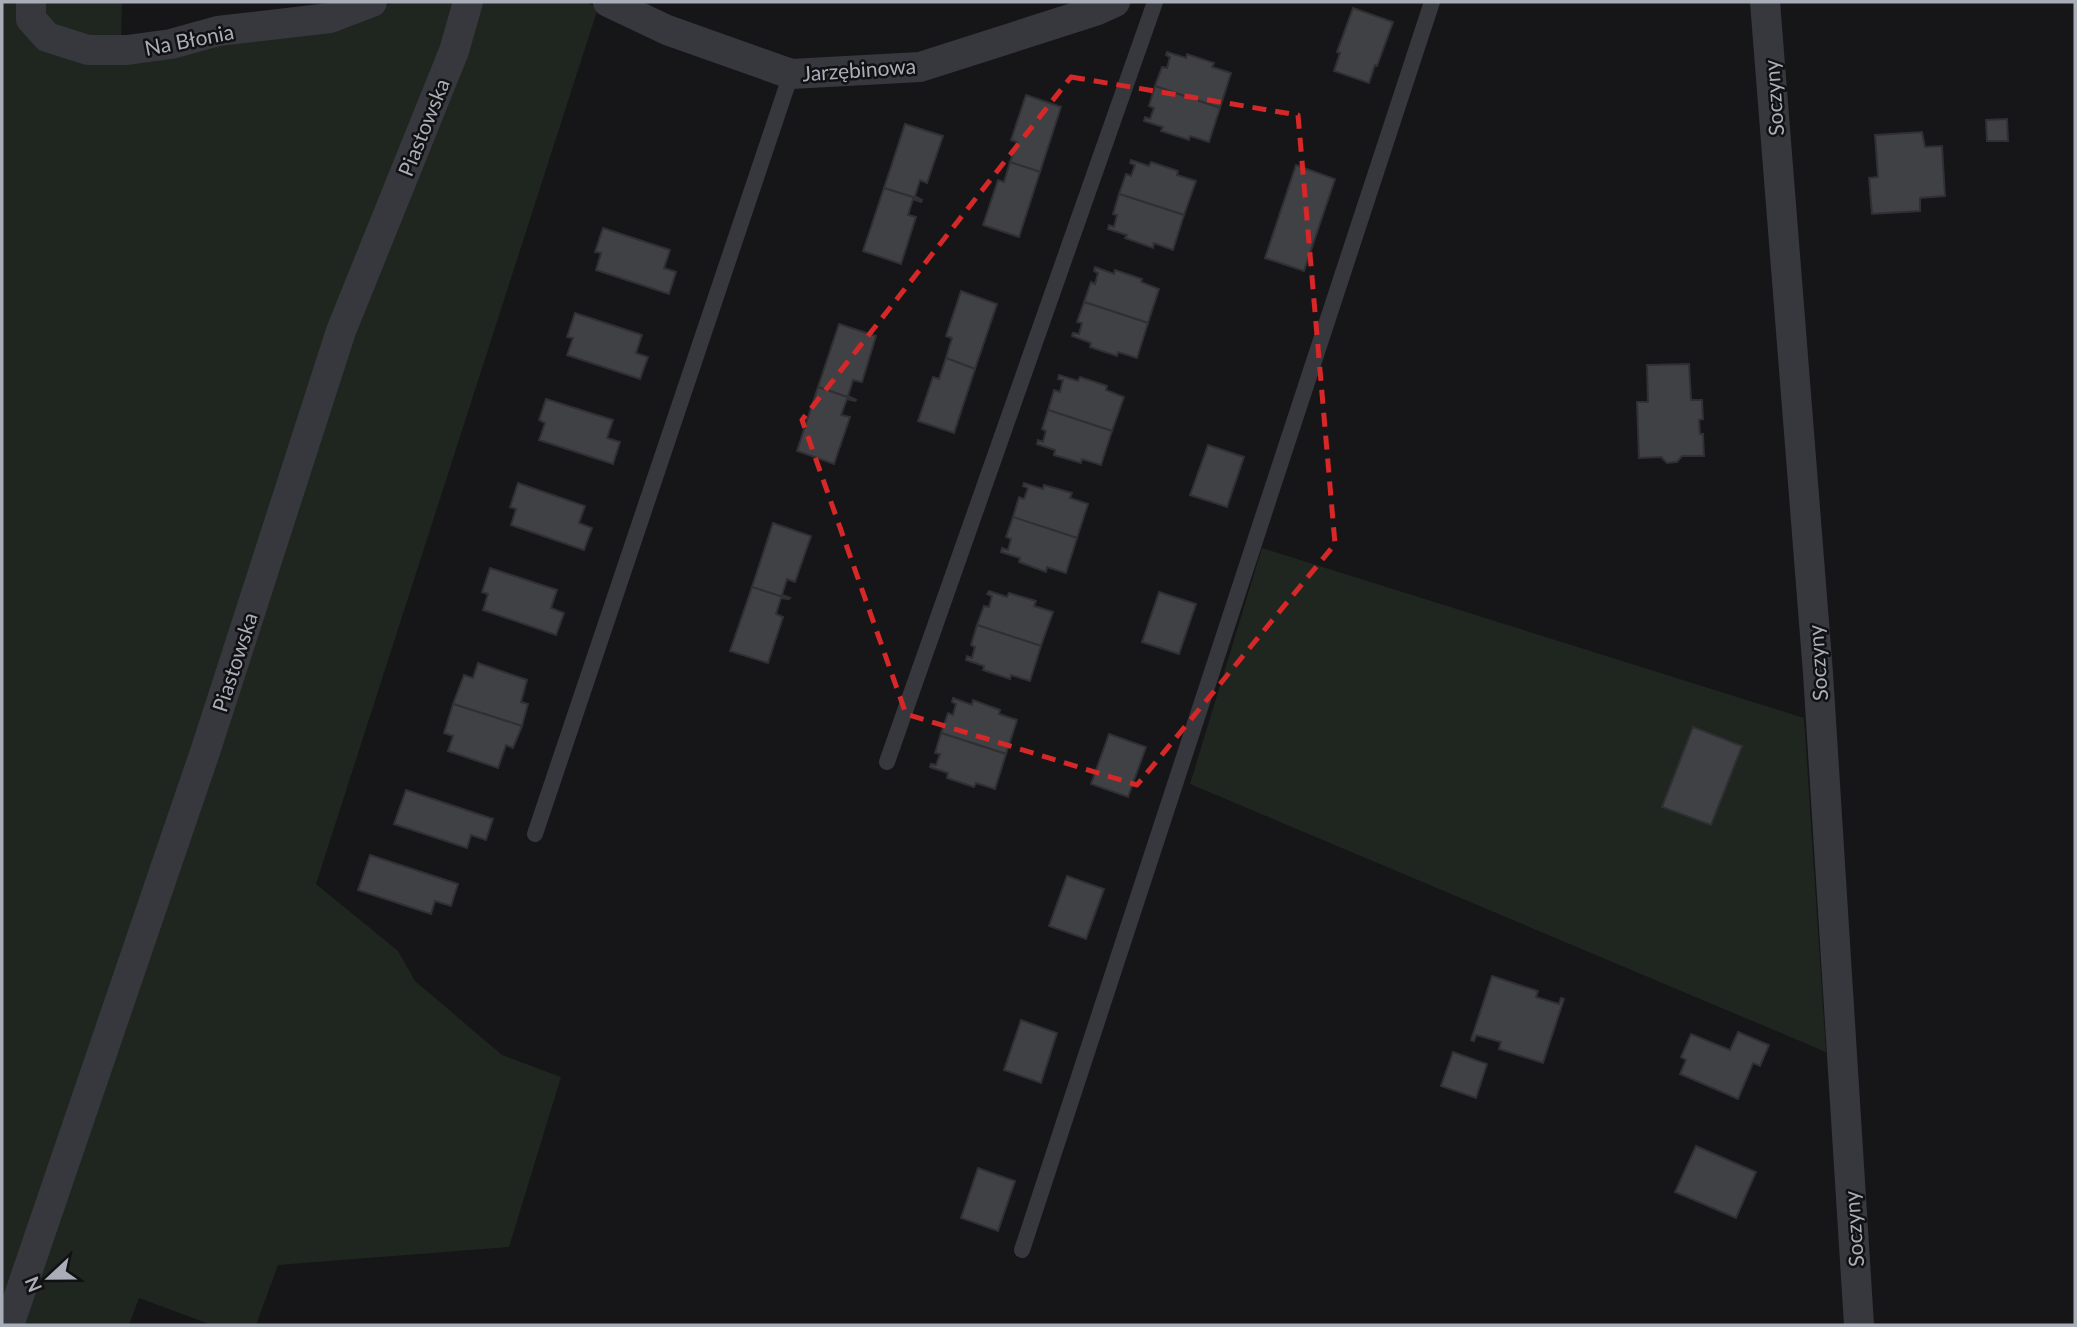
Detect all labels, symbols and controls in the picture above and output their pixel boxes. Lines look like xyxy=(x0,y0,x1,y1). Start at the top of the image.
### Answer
street label: Na Błonia xyxy=(142,18,236,60)
street label: Jarzębinowa xyxy=(801,53,917,85)
street label: Soczyny xyxy=(1758,59,1788,137)
street label: Piastowska xyxy=(392,75,454,179)
street label: Piastowska xyxy=(206,609,262,715)
street label: Soczyny xyxy=(1802,624,1832,702)
street label: Soczyny xyxy=(1838,1190,1868,1268)
north arrow xyxy=(14,1243,84,1313)
text: N xyxy=(19,1273,46,1296)

